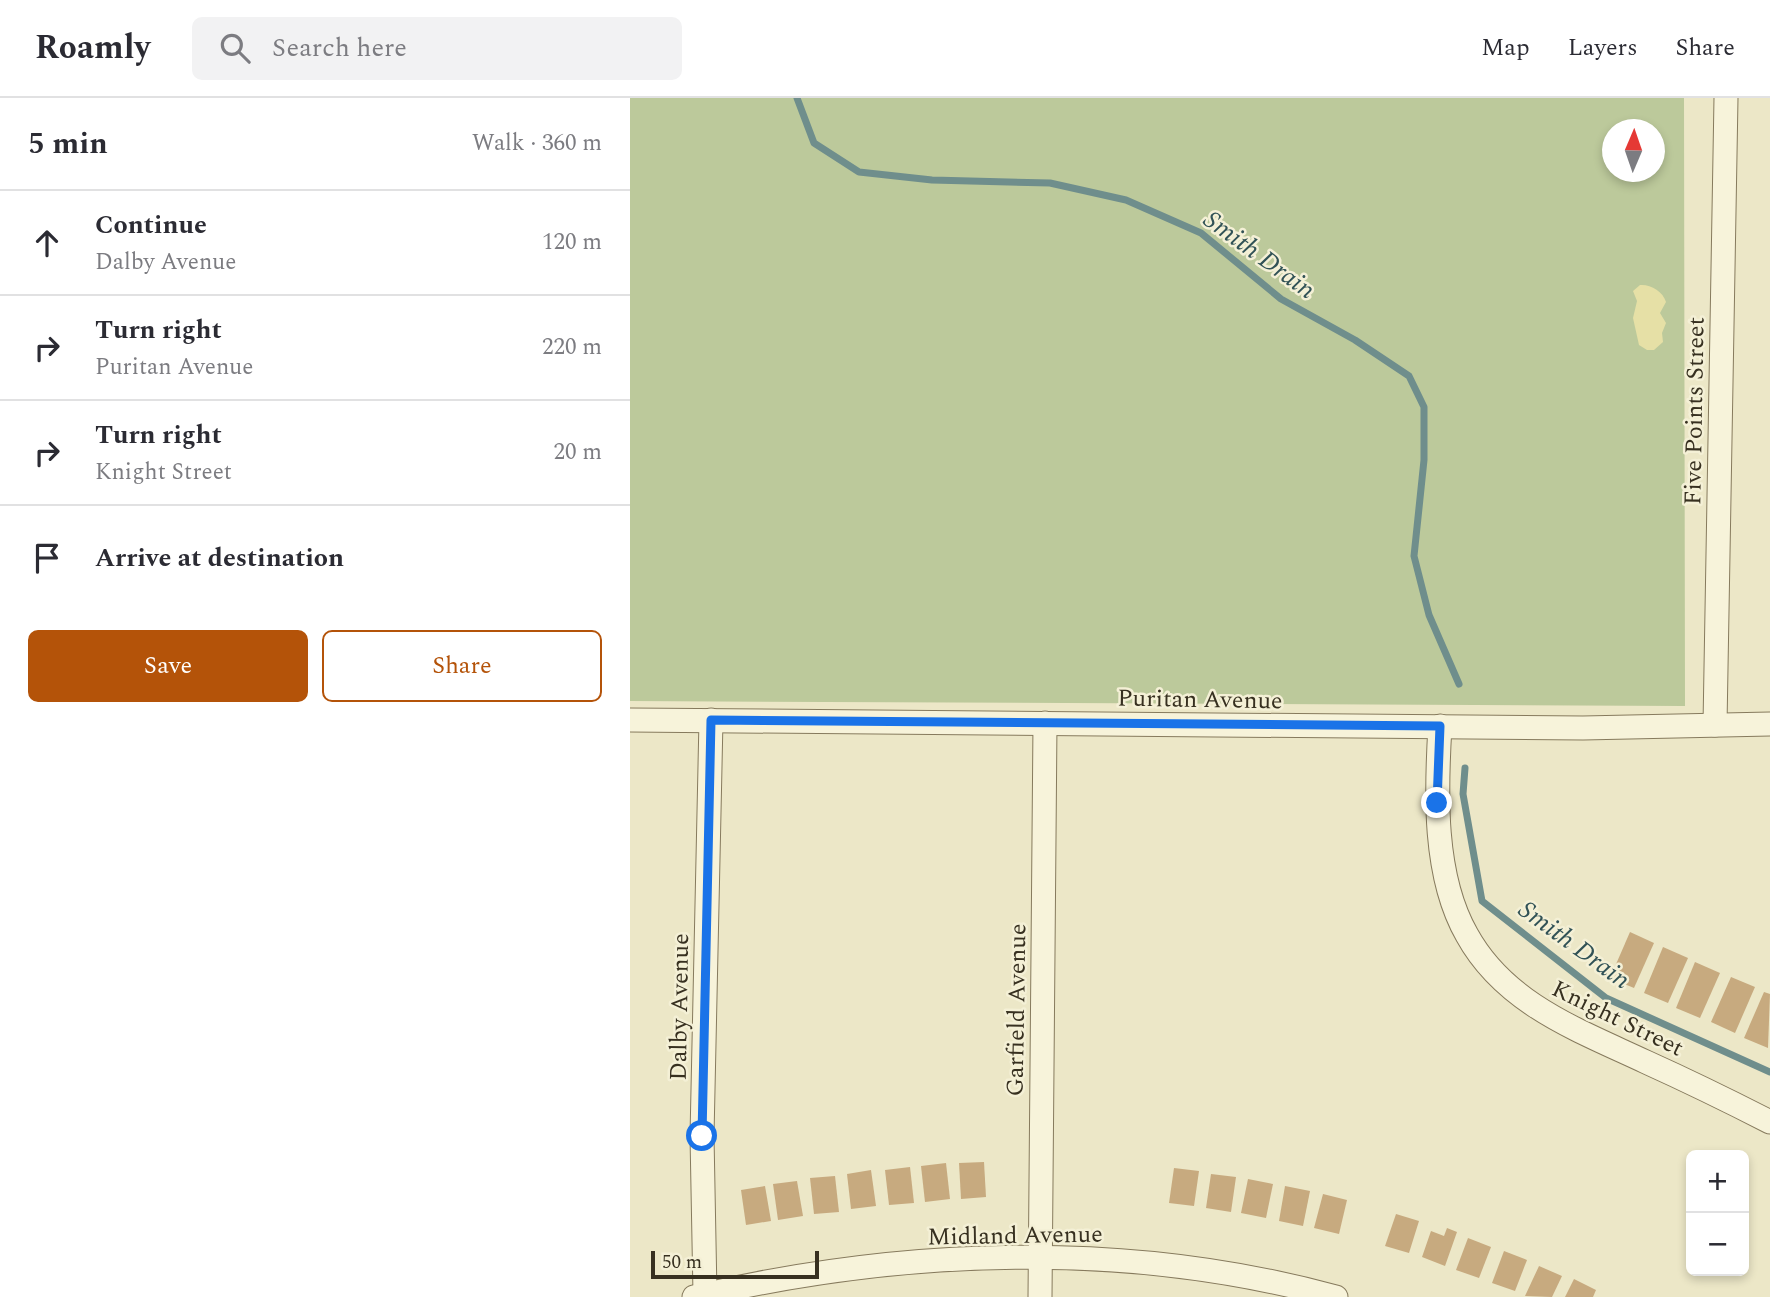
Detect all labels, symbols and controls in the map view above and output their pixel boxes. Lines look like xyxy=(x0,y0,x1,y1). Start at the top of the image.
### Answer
search box xyxy=(192,17,682,80)
text: Roamly xyxy=(35,23,150,73)
text: Search here xyxy=(272,28,407,68)
icon: search xyxy=(216,29,254,67)
text: Map xyxy=(1481,30,1530,66)
text: Layers xyxy=(1568,30,1638,66)
text: Share xyxy=(1676,30,1735,66)
north arrow xyxy=(1602,119,1665,182)
text: 5 min xyxy=(28,121,108,167)
text: Walk · 360 m xyxy=(472,126,602,161)
water label: Smith Drain xyxy=(1195,200,1324,309)
text: Continue xyxy=(95,205,207,245)
icon: ahead xyxy=(28,224,66,262)
text: 120 m xyxy=(542,225,602,260)
text: Dalby Avenue xyxy=(95,245,236,280)
text: Turn right xyxy=(95,310,222,350)
street label: Five Points Street xyxy=(1675,317,1715,505)
icon: right xyxy=(28,329,66,367)
text: 220 m xyxy=(542,330,602,365)
text: Puritan Avenue xyxy=(95,350,253,385)
text: Turn right xyxy=(95,415,222,455)
icon: right xyxy=(28,434,66,472)
text: 20 m xyxy=(553,435,602,470)
text: Knight Street xyxy=(95,455,232,490)
text: Arrive at destination xyxy=(95,538,344,578)
icon: arrive xyxy=(28,539,66,577)
button: Save xyxy=(28,630,308,702)
button: Share xyxy=(322,630,602,702)
street label: Puritan Avenue xyxy=(1117,681,1283,719)
route end xyxy=(1421,787,1452,818)
water label: Smith Drain xyxy=(1510,890,1639,999)
street label: Garfield Avenue xyxy=(997,923,1037,1097)
street label: Dalby Avenue xyxy=(661,933,699,1081)
street label: Knight Street xyxy=(1545,971,1690,1066)
route start xyxy=(686,1120,717,1151)
map controls xyxy=(1686,1150,1749,1276)
button: + xyxy=(1686,1150,1749,1213)
button: − xyxy=(1686,1213,1749,1276)
street label: Midland Avenue xyxy=(927,1216,1103,1256)
scale bar xyxy=(651,1248,819,1280)
text: 50 m xyxy=(662,1248,702,1277)

